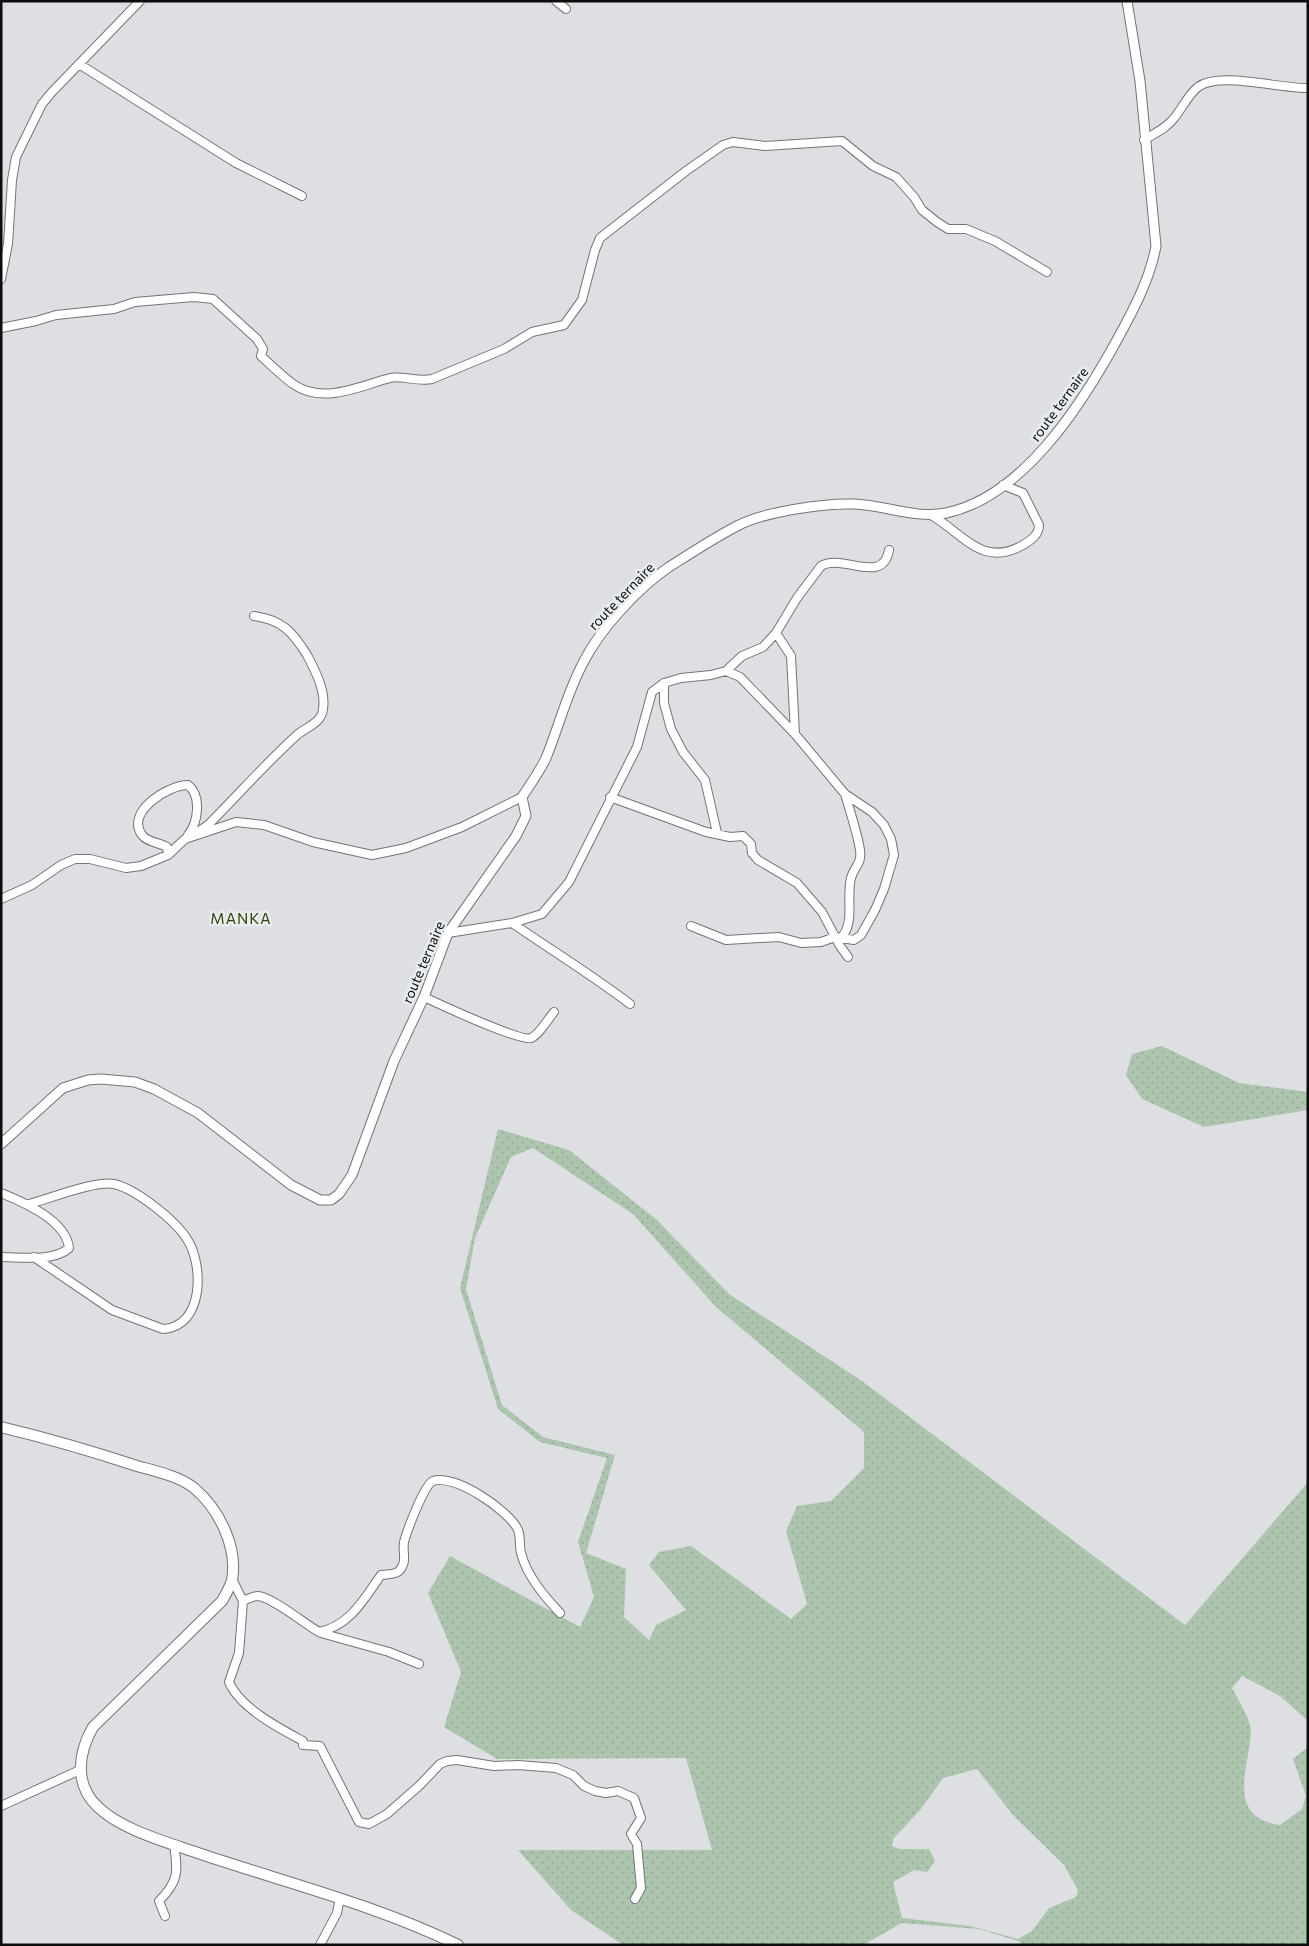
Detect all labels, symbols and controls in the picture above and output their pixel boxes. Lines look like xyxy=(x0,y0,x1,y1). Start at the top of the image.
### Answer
street label: route ternaire xyxy=(1026,364,1092,444)
street label: route ternaire xyxy=(584,559,658,633)
district label: MANKA xyxy=(210,909,272,927)
street label: route ternaire xyxy=(398,918,448,1006)

